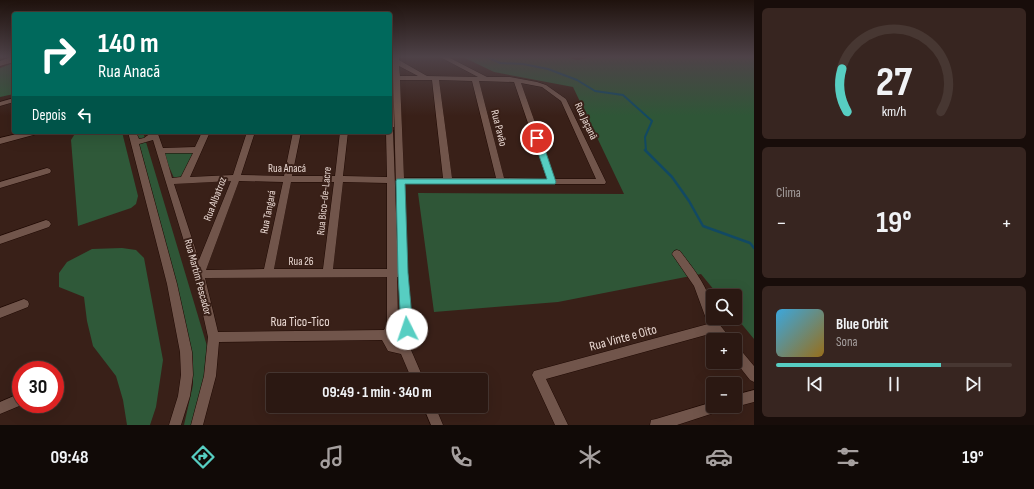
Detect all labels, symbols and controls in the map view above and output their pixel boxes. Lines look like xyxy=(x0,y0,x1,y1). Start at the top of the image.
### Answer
text: 140 m xyxy=(98,27,159,60)
icon: right xyxy=(32,28,84,80)
text: 27 xyxy=(876,57,913,106)
text: Rua Anacã xyxy=(98,61,160,82)
street label: Rua Jaçanã xyxy=(572,100,600,142)
text: km/h xyxy=(882,102,906,119)
icon: left xyxy=(74,104,96,126)
text: Depois xyxy=(32,106,66,125)
street label: Rua Pavão xyxy=(488,108,510,148)
pin xyxy=(520,121,554,155)
icon: arrive xyxy=(526,127,548,149)
street label: Rua Anacá xyxy=(268,162,306,175)
street label: Rua Bico-de-Lacre xyxy=(314,166,334,236)
street label: Rua Albatroz xyxy=(201,175,229,223)
text: Clima xyxy=(776,185,801,201)
street label: Rua Tangará xyxy=(257,189,279,235)
text: 19° xyxy=(876,205,912,241)
text: − xyxy=(776,210,787,237)
text: + xyxy=(1001,210,1012,237)
street label: Rua Martim Pescador xyxy=(182,238,214,316)
street label: Rua 26 xyxy=(288,255,314,268)
map controls xyxy=(706,289,742,413)
button: search xyxy=(706,289,742,325)
position arrow xyxy=(386,308,428,350)
street label: Rua Tico-Tico xyxy=(270,314,330,330)
text: Blue Orbit xyxy=(836,315,888,334)
street label: Rua Vinte e Oito xyxy=(588,321,658,355)
button: + xyxy=(706,333,742,369)
text: Sona xyxy=(836,334,858,350)
speed limit sign: 30 xyxy=(12,361,64,413)
icon: previous xyxy=(804,373,826,395)
icon: pause xyxy=(883,373,905,395)
icon: next xyxy=(962,373,984,395)
button: − xyxy=(706,377,742,413)
text: 09:49 · 1 min · 340 m xyxy=(322,383,432,402)
icon: directions xyxy=(189,443,217,471)
icon: music xyxy=(318,443,346,471)
icon: phone xyxy=(447,443,475,471)
icon: climate xyxy=(576,443,604,471)
icon: car xyxy=(705,443,733,471)
icon: filters xyxy=(834,443,862,471)
text: 09:48 xyxy=(50,447,88,468)
text: 19° xyxy=(962,447,984,468)

